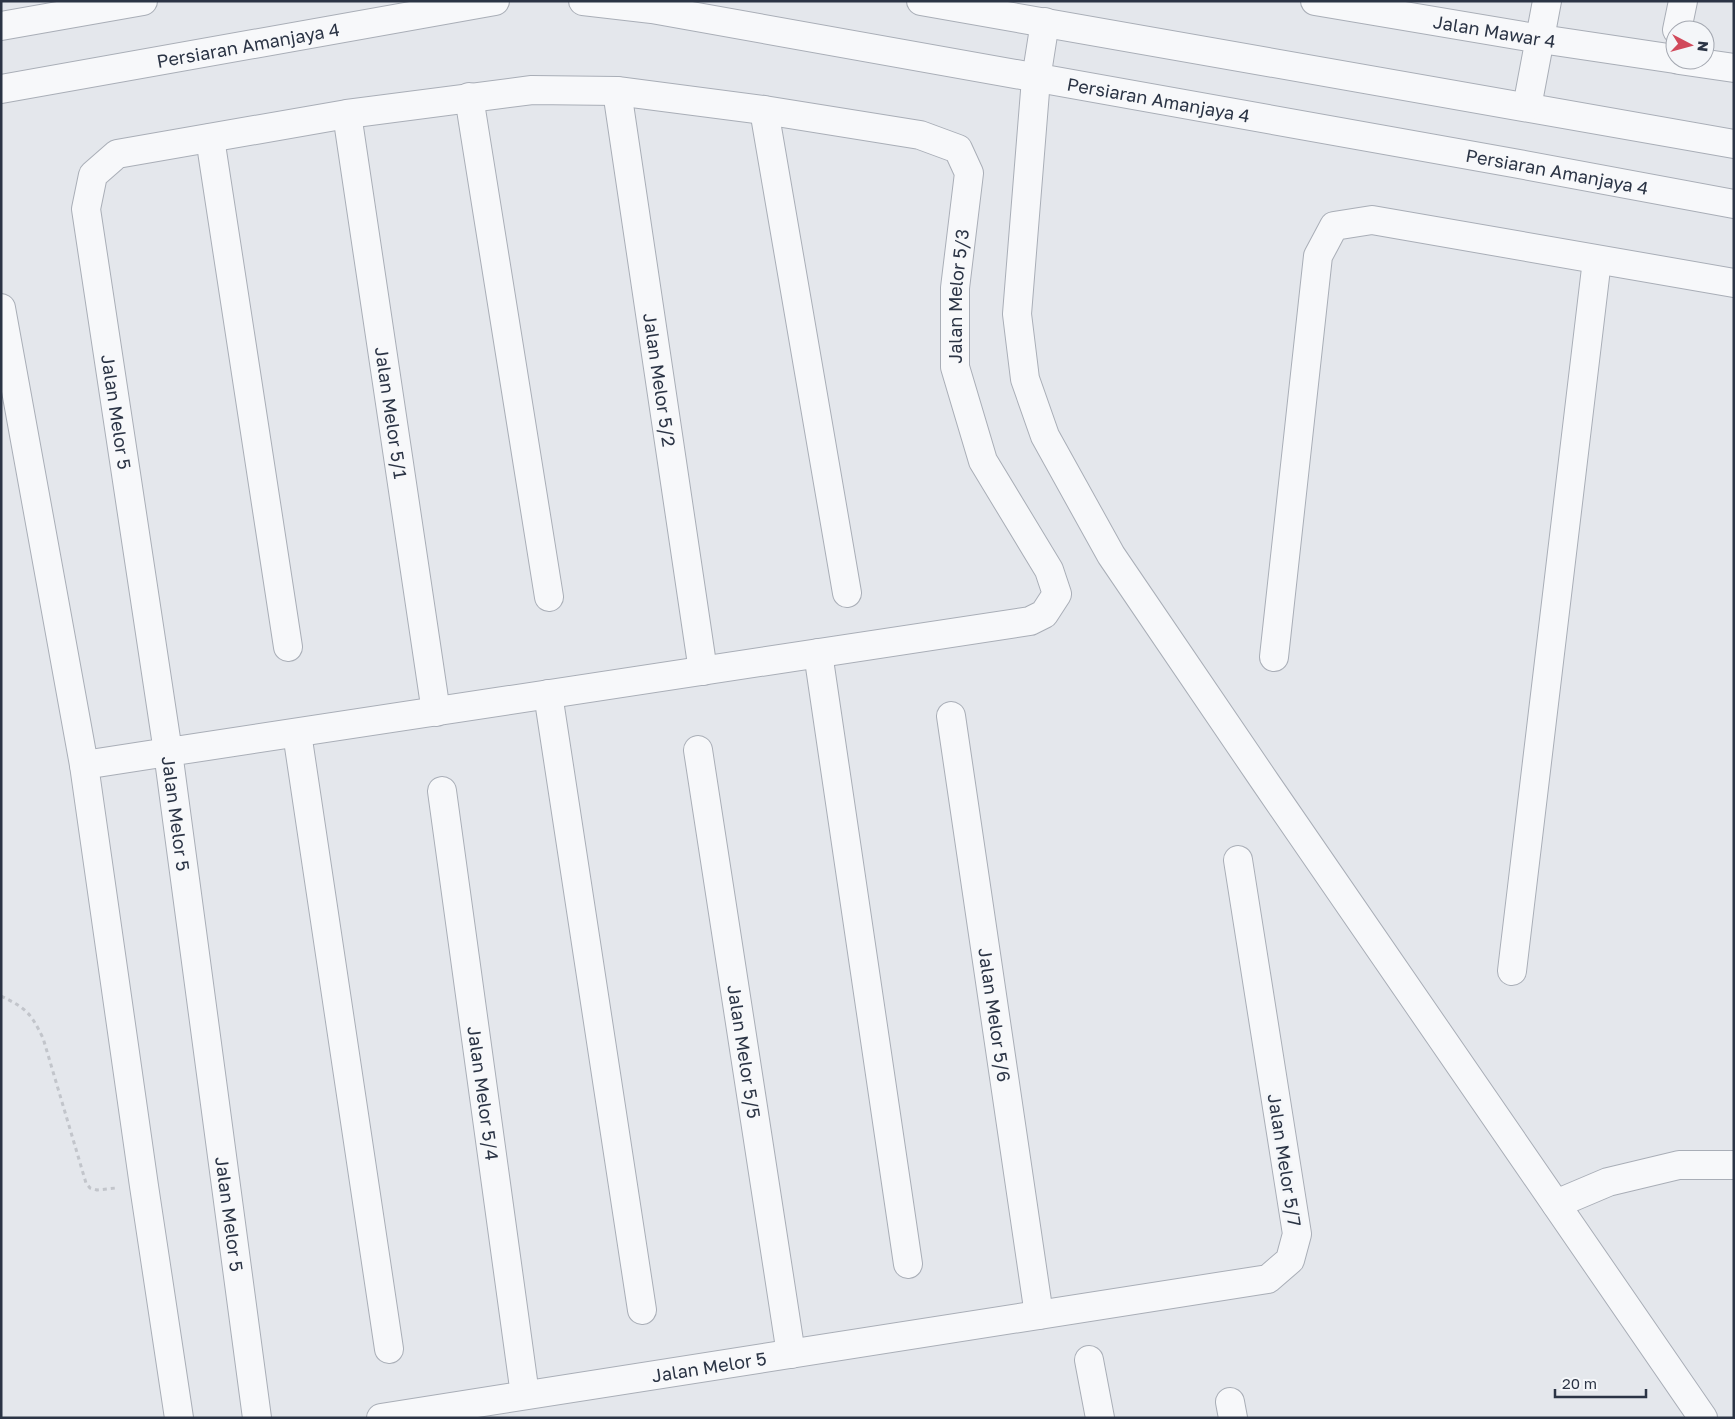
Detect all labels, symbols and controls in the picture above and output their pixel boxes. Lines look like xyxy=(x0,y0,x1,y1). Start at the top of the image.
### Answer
street label: Jalan Mawar 4 xyxy=(1431,10,1557,52)
street label: Persiaran Amanjaya 4 xyxy=(155,18,341,72)
north arrow xyxy=(1665,20,1715,70)
text: N xyxy=(1694,40,1712,53)
street label: Persiaran Amanjaya 4 xyxy=(1065,72,1252,127)
street label: Persiaran Amanjaya 4 xyxy=(1464,144,1650,199)
street label: Jalan Melor 5/3 xyxy=(944,228,973,364)
street label: Jalan Melor 5/2 xyxy=(639,311,681,448)
street label: Jalan Melor 5/1 xyxy=(371,345,412,481)
street label: Jalan Melor 5 xyxy=(97,353,136,471)
street label: Jalan Melor 5 xyxy=(158,755,195,872)
street label: Jalan Melor 5/6 xyxy=(974,946,1016,1083)
street label: Jalan Melor 5/5 xyxy=(723,983,766,1120)
street label: Jalan Melor 5/4 xyxy=(463,1024,504,1162)
street label: Jalan Melor 5/7 xyxy=(1264,1092,1306,1228)
street label: Jalan Melor 5 xyxy=(211,1155,248,1273)
street label: Jalan Melor 5 xyxy=(650,1347,768,1386)
scale bar xyxy=(1555,1366,1646,1398)
text: 20 m xyxy=(1562,1374,1597,1392)

